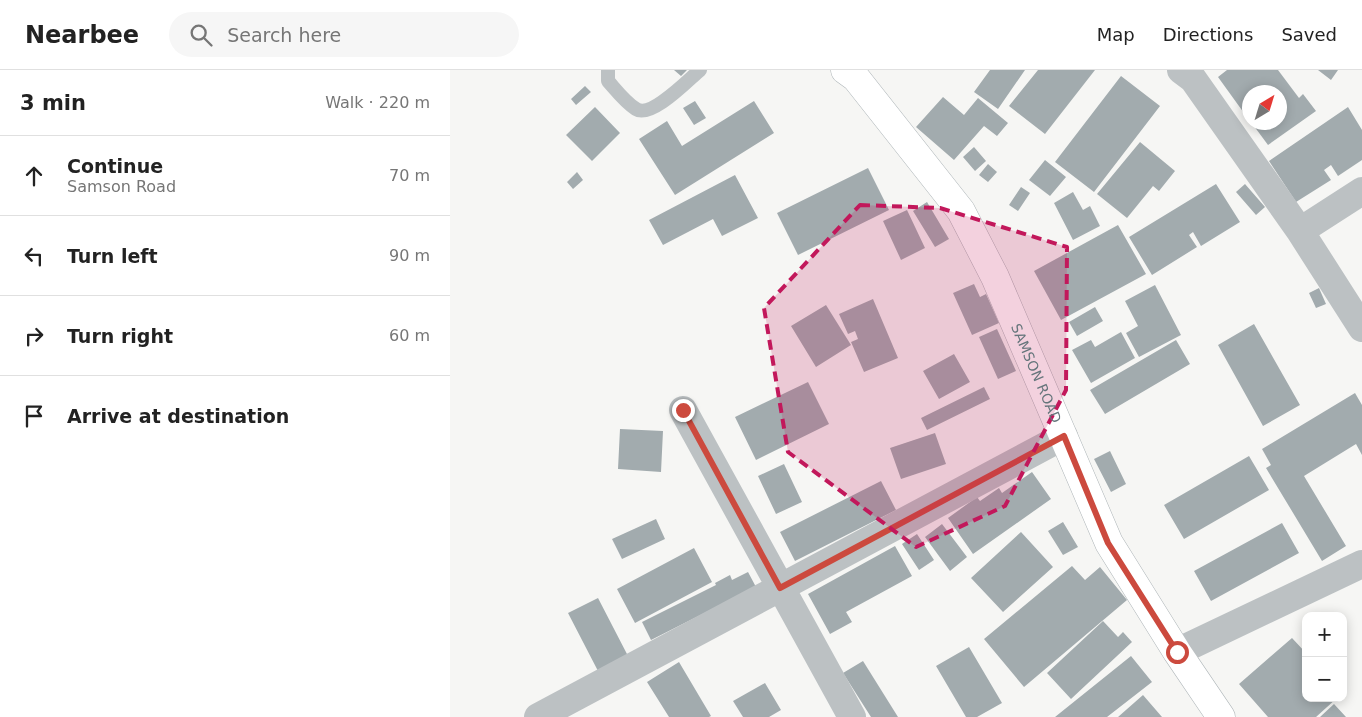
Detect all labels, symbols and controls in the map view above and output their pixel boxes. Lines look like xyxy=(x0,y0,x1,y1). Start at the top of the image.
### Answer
search box xyxy=(169,12,519,57)
text: Nearbee xyxy=(25,21,139,49)
icon: search xyxy=(187,21,215,49)
text: Search here xyxy=(227,24,341,46)
text: Map xyxy=(1097,24,1135,45)
text: Directions xyxy=(1163,24,1253,45)
text: Saved xyxy=(1281,24,1337,45)
north arrow xyxy=(1242,85,1287,130)
text: 3 min xyxy=(20,91,86,115)
text: Walk · 220 m xyxy=(325,93,430,112)
text: Continue xyxy=(67,155,163,177)
icon: ahead xyxy=(20,162,48,190)
text: 70 m xyxy=(389,166,430,185)
text: Samson Road xyxy=(67,177,176,196)
icon: left xyxy=(20,242,48,270)
text: Turn left xyxy=(67,245,158,267)
text: 90 m xyxy=(389,246,430,265)
street label: SAMSON ROAD xyxy=(1008,321,1065,425)
icon: right xyxy=(20,322,48,350)
text: Turn right xyxy=(67,325,173,347)
text: 60 m xyxy=(389,326,430,345)
route end xyxy=(672,399,695,422)
icon: arrive xyxy=(20,402,48,430)
text: Arrive at destination xyxy=(67,405,289,427)
map controls xyxy=(1302,612,1347,702)
button: + xyxy=(1302,612,1347,657)
route start xyxy=(1166,641,1189,664)
button: − xyxy=(1302,657,1347,702)

